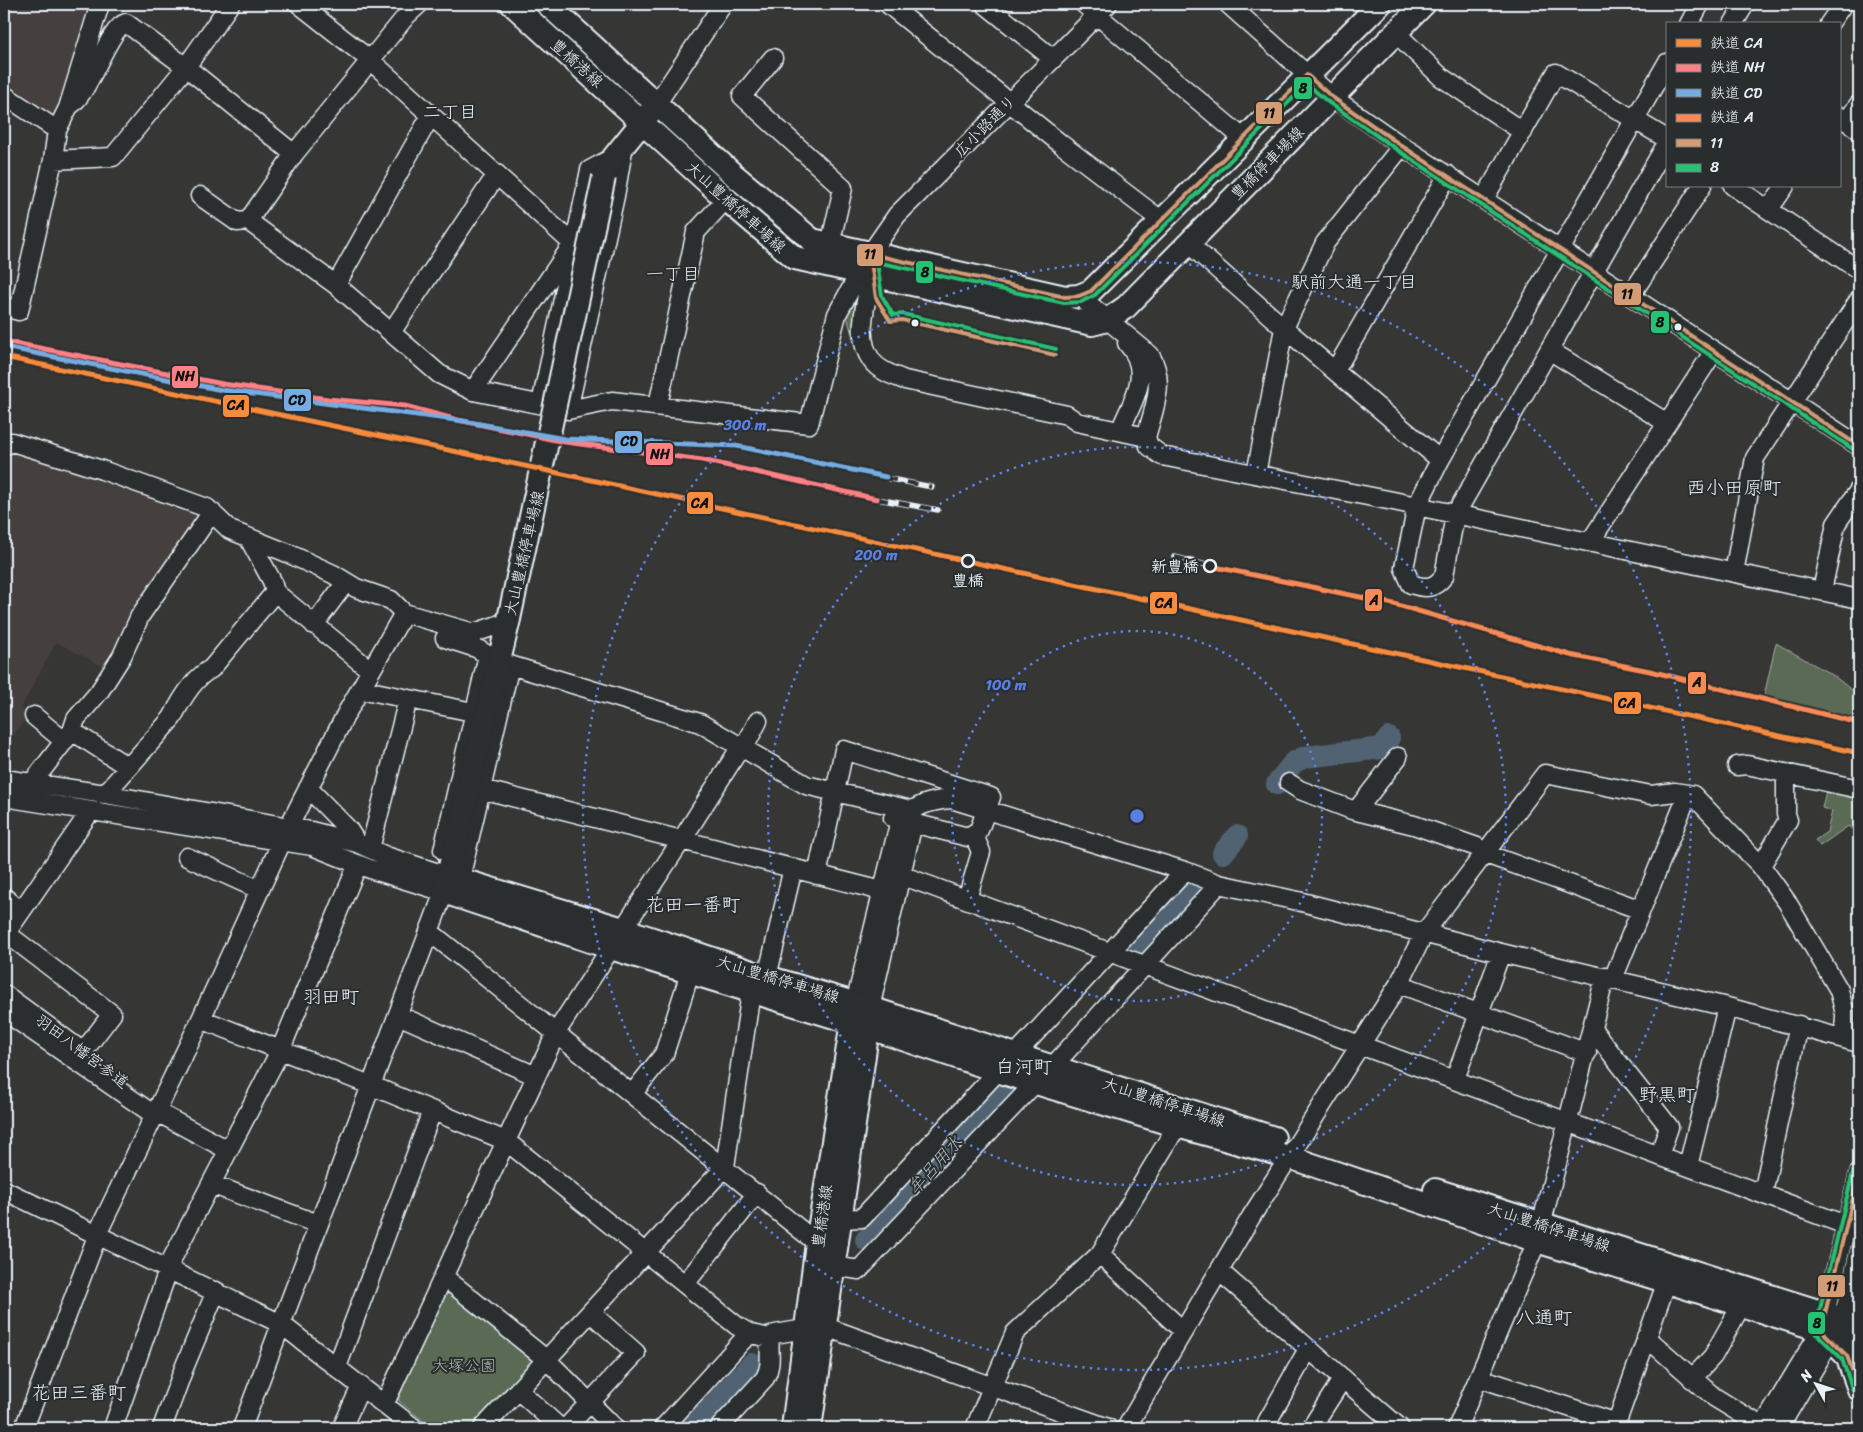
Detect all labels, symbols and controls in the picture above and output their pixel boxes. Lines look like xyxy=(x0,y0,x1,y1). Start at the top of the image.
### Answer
legend xyxy=(1666,22,1840,188)
text: 鉄道 CA xyxy=(1710,30,1763,56)
street label: 豊橋港線 xyxy=(544,31,610,95)
text: 鉄道 NH xyxy=(1710,54,1765,80)
line badge: 8 xyxy=(1293,76,1313,100)
text: 8 xyxy=(1298,76,1308,101)
text: 鉄道 CD xyxy=(1710,80,1762,106)
street label: 広小路通り xyxy=(946,87,1024,165)
district label: 二丁目 xyxy=(423,96,477,128)
line badge: 11 xyxy=(1255,101,1283,125)
text: 11 xyxy=(1263,101,1275,126)
text: 鉄道 A xyxy=(1710,104,1754,130)
street label: 豊橋停車場線 xyxy=(1223,119,1311,207)
text: 11 xyxy=(1710,130,1723,156)
street label: 大山豊橋停車場線 xyxy=(679,153,793,261)
text: 8 xyxy=(1710,154,1719,180)
text: 11 xyxy=(864,242,876,267)
line badge: 11 xyxy=(856,243,884,267)
district label: 一丁目 xyxy=(646,258,700,290)
line badge: 8 xyxy=(915,260,934,284)
text: 8 xyxy=(920,260,930,285)
district label: 駅前大通一丁目 xyxy=(1291,266,1417,298)
line badge: 11 xyxy=(1613,282,1642,306)
text: 11 xyxy=(1621,282,1633,307)
line badge: 8 xyxy=(1650,310,1670,334)
text: 8 xyxy=(1655,310,1665,335)
unlabelled marker xyxy=(910,318,920,328)
unlabelled marker xyxy=(1673,322,1683,332)
text: NH xyxy=(174,364,196,389)
line badge: NH xyxy=(171,365,199,389)
line badge: CD xyxy=(283,388,312,412)
text: CD xyxy=(287,388,306,413)
text: CA xyxy=(226,393,245,418)
line badge: CA xyxy=(222,394,250,418)
text: 300 m xyxy=(723,412,767,438)
text: CD xyxy=(619,429,638,454)
line badge: CD xyxy=(614,430,643,454)
line badge: NH xyxy=(645,442,674,466)
text: NH xyxy=(649,442,671,467)
district label: 西小田原町 xyxy=(1686,471,1782,504)
street label: 大山豊橋停車場線 xyxy=(495,487,553,619)
line badge: CA xyxy=(686,491,714,515)
text: CA xyxy=(690,491,709,516)
text: 200 m xyxy=(853,542,898,568)
place label: 新豊橋 xyxy=(1151,552,1199,581)
marker: 豊橋 xyxy=(961,554,975,568)
marker: 新豊橋 xyxy=(1203,559,1217,573)
place label: 豊橋 xyxy=(952,566,984,595)
line badge: A xyxy=(1364,588,1383,612)
text: A xyxy=(1368,588,1379,613)
line badge: CA xyxy=(1149,591,1178,615)
text: CA xyxy=(1154,591,1173,616)
text: A xyxy=(1691,670,1702,695)
line badge: A xyxy=(1687,671,1707,695)
text: 100 m xyxy=(986,672,1027,698)
line badge: CA xyxy=(1613,691,1642,715)
text: CA xyxy=(1617,691,1636,716)
centre of rings xyxy=(1128,807,1146,825)
district label: 花田一番町 xyxy=(645,888,741,921)
street label: 大山豊橋停車場線 xyxy=(713,946,843,1012)
district label: 羽田町 xyxy=(302,980,360,1013)
street label: 羽田八幡宮参道 xyxy=(29,1006,135,1096)
district label: 白河町 xyxy=(995,1050,1053,1083)
street label: 大山豊橋停車場線 xyxy=(1099,1068,1229,1136)
district label: 野黒町 xyxy=(1638,1078,1696,1111)
water label: 牟呂用水 xyxy=(899,1128,971,1202)
street label: 豊橋港線 xyxy=(803,1182,841,1250)
street label: 大山豊橋停車場線 xyxy=(1484,1193,1614,1261)
line badge: 11 xyxy=(1817,1274,1846,1298)
text: 11 xyxy=(1826,1274,1838,1299)
district label: 八通町 xyxy=(1515,1301,1573,1334)
line badge: 8 xyxy=(1807,1311,1826,1335)
text: 8 xyxy=(1812,1311,1822,1336)
park label: 大塚公園 xyxy=(432,1351,496,1380)
north arrow xyxy=(1790,1360,1840,1410)
text: N xyxy=(1793,1364,1819,1388)
district label: 花田三番町 xyxy=(31,1376,127,1409)

